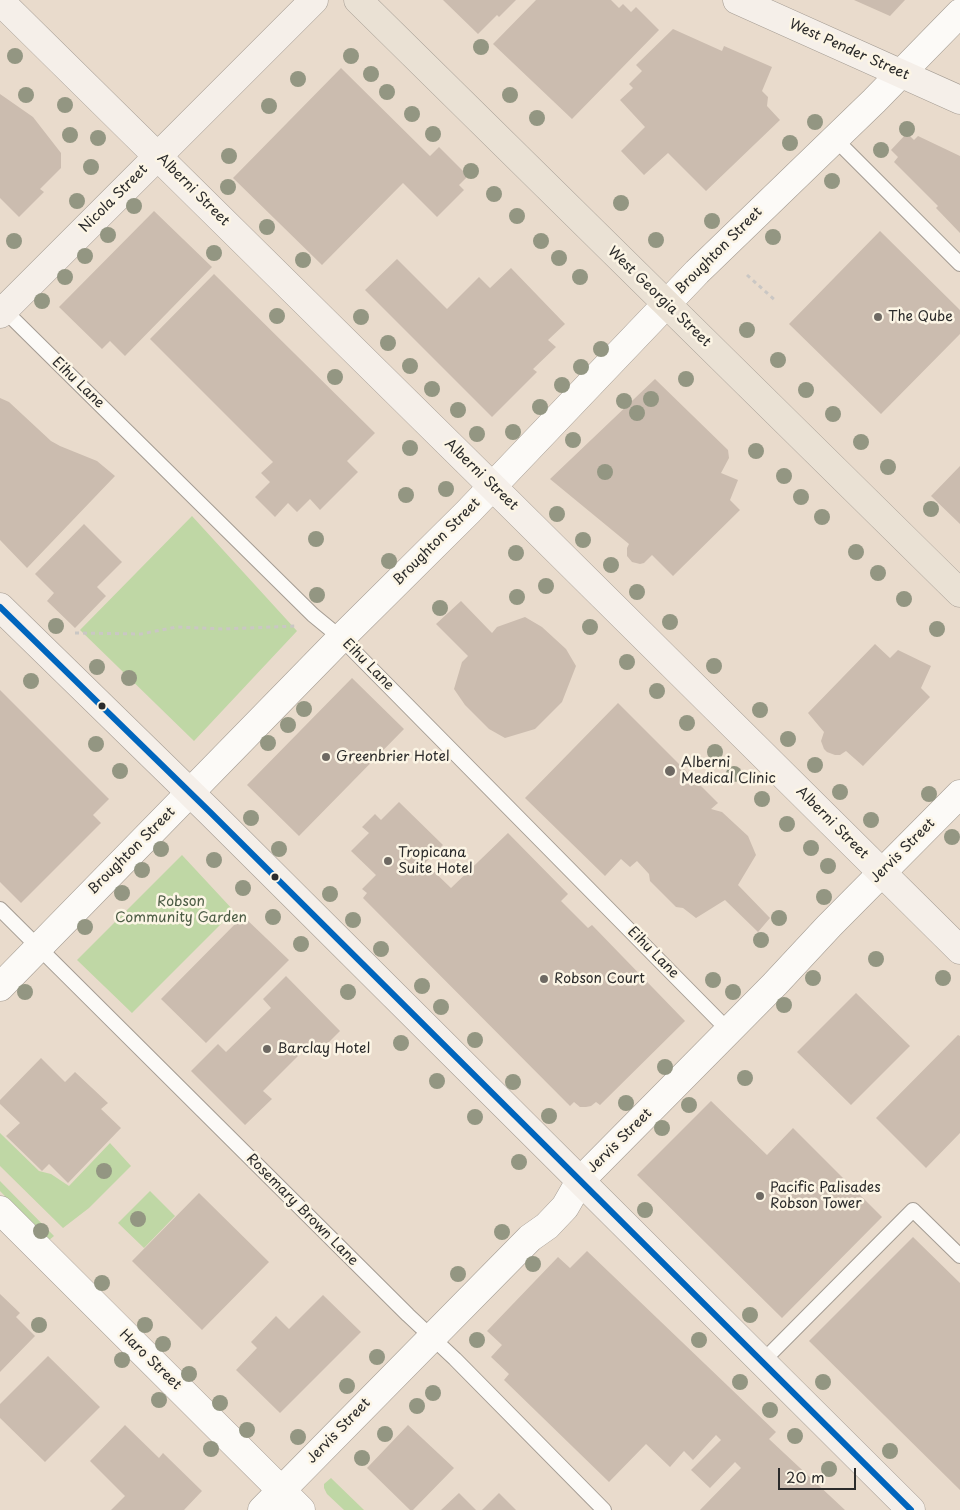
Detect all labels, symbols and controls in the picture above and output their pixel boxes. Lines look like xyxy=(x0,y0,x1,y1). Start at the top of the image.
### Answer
street label: West Pender Street xyxy=(786,16,912,84)
street label: Alberni Street xyxy=(153,150,233,230)
street label: Nicola Street xyxy=(76,161,152,237)
street label: Broughton Street xyxy=(672,204,766,298)
street label: West Georgia Street xyxy=(604,243,714,351)
place label: The Qube xyxy=(888,309,953,325)
marker: The Qube xyxy=(872,311,884,323)
street label: Eihu Lane xyxy=(48,354,108,412)
street label: Alberni Street xyxy=(441,436,521,514)
street label: Broughton Street xyxy=(390,495,484,589)
street label: Eihu Lane xyxy=(339,636,397,694)
unlabelled marker xyxy=(97,701,107,711)
place label: Greenbrier Hotel xyxy=(336,749,450,765)
marker: Greenbrier Hotel xyxy=(320,751,332,763)
place label: Alberni Medical Clinic xyxy=(681,755,776,788)
marker: Alberni Medical Clinic xyxy=(663,764,677,778)
street label: Alberni Street xyxy=(792,783,872,863)
street label: Broughton Street xyxy=(85,804,179,898)
street label: Jervis Street xyxy=(867,815,939,887)
place label: Tropicana Suite Hotel xyxy=(398,845,472,878)
marker: Tropicana Suite Hotel xyxy=(382,855,394,867)
unlabelled marker xyxy=(270,872,280,882)
park label: Robson Community Garden xyxy=(115,894,247,926)
street label: Eihu Lane xyxy=(624,924,682,982)
place label: Robson Court xyxy=(554,971,645,987)
marker: Robson Court xyxy=(538,973,550,985)
place label: Barclay Hotel xyxy=(277,1041,370,1057)
marker: Barclay Hotel xyxy=(261,1043,273,1055)
street label: Jervis Street xyxy=(584,1105,656,1177)
street label: Rosemary Brown Lane xyxy=(243,1151,361,1269)
place label: Pacific Palisades Robson Tower xyxy=(770,1180,881,1212)
marker: Pacific Palisades Robson Tower xyxy=(754,1190,766,1202)
street label: Haro Street xyxy=(115,1326,185,1394)
street label: Jervis Street xyxy=(304,1395,374,1467)
scale bar xyxy=(780,1458,858,1490)
text: 20 m xyxy=(786,1465,825,1488)

